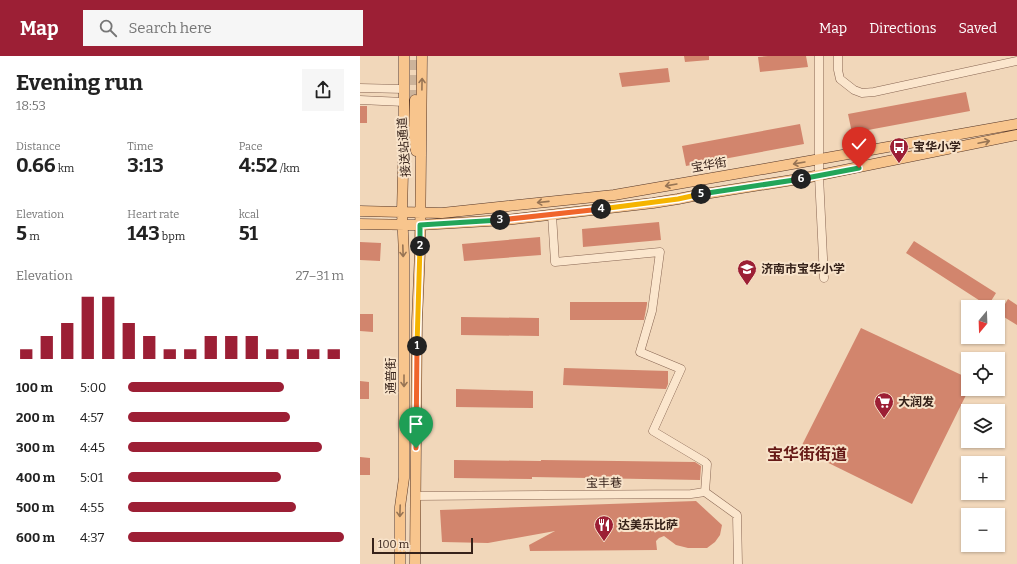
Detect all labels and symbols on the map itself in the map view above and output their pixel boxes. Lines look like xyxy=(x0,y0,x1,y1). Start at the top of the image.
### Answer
one-way arrow xyxy=(418,78,426,91)
street label: 接送站通道 xyxy=(395,117,413,177)
pin xyxy=(842,127,876,168)
bus stop icon: 宝华小学 xyxy=(888,136,910,164)
one-way arrow xyxy=(977,137,990,145)
place label: 宝华小学 xyxy=(913,140,961,154)
street label: 宝华街 xyxy=(690,155,728,175)
one-way arrow xyxy=(793,159,806,167)
pin: 6 xyxy=(791,169,811,189)
one-way arrow xyxy=(665,181,678,189)
pin: 5 xyxy=(691,184,711,204)
one-way arrow xyxy=(537,199,550,206)
pin: 4 xyxy=(591,199,611,219)
pin: 3 xyxy=(490,210,510,230)
pin: 2 xyxy=(410,236,430,256)
one-way arrow xyxy=(400,244,407,257)
school or university icon: 济南市宝华小学 xyxy=(736,258,758,286)
place label: 济南市宝华小学 xyxy=(761,262,845,276)
north arrow xyxy=(961,300,1005,344)
pin: 1 xyxy=(407,336,427,356)
street label: 通普街 xyxy=(384,358,398,394)
one-way arrow xyxy=(400,374,408,387)
supermarket icon: 大润发 xyxy=(873,391,895,419)
place label: 大润发 xyxy=(898,395,934,409)
pin xyxy=(399,407,433,448)
district label: 宝华街街道 xyxy=(767,445,847,464)
street label: 宝丰巷 xyxy=(586,476,622,490)
one-way arrow xyxy=(396,504,404,517)
restaurant icon: 达美乐比萨 xyxy=(593,514,615,542)
place label: 达美乐比萨 xyxy=(618,518,678,532)
scale bar xyxy=(372,536,473,555)

